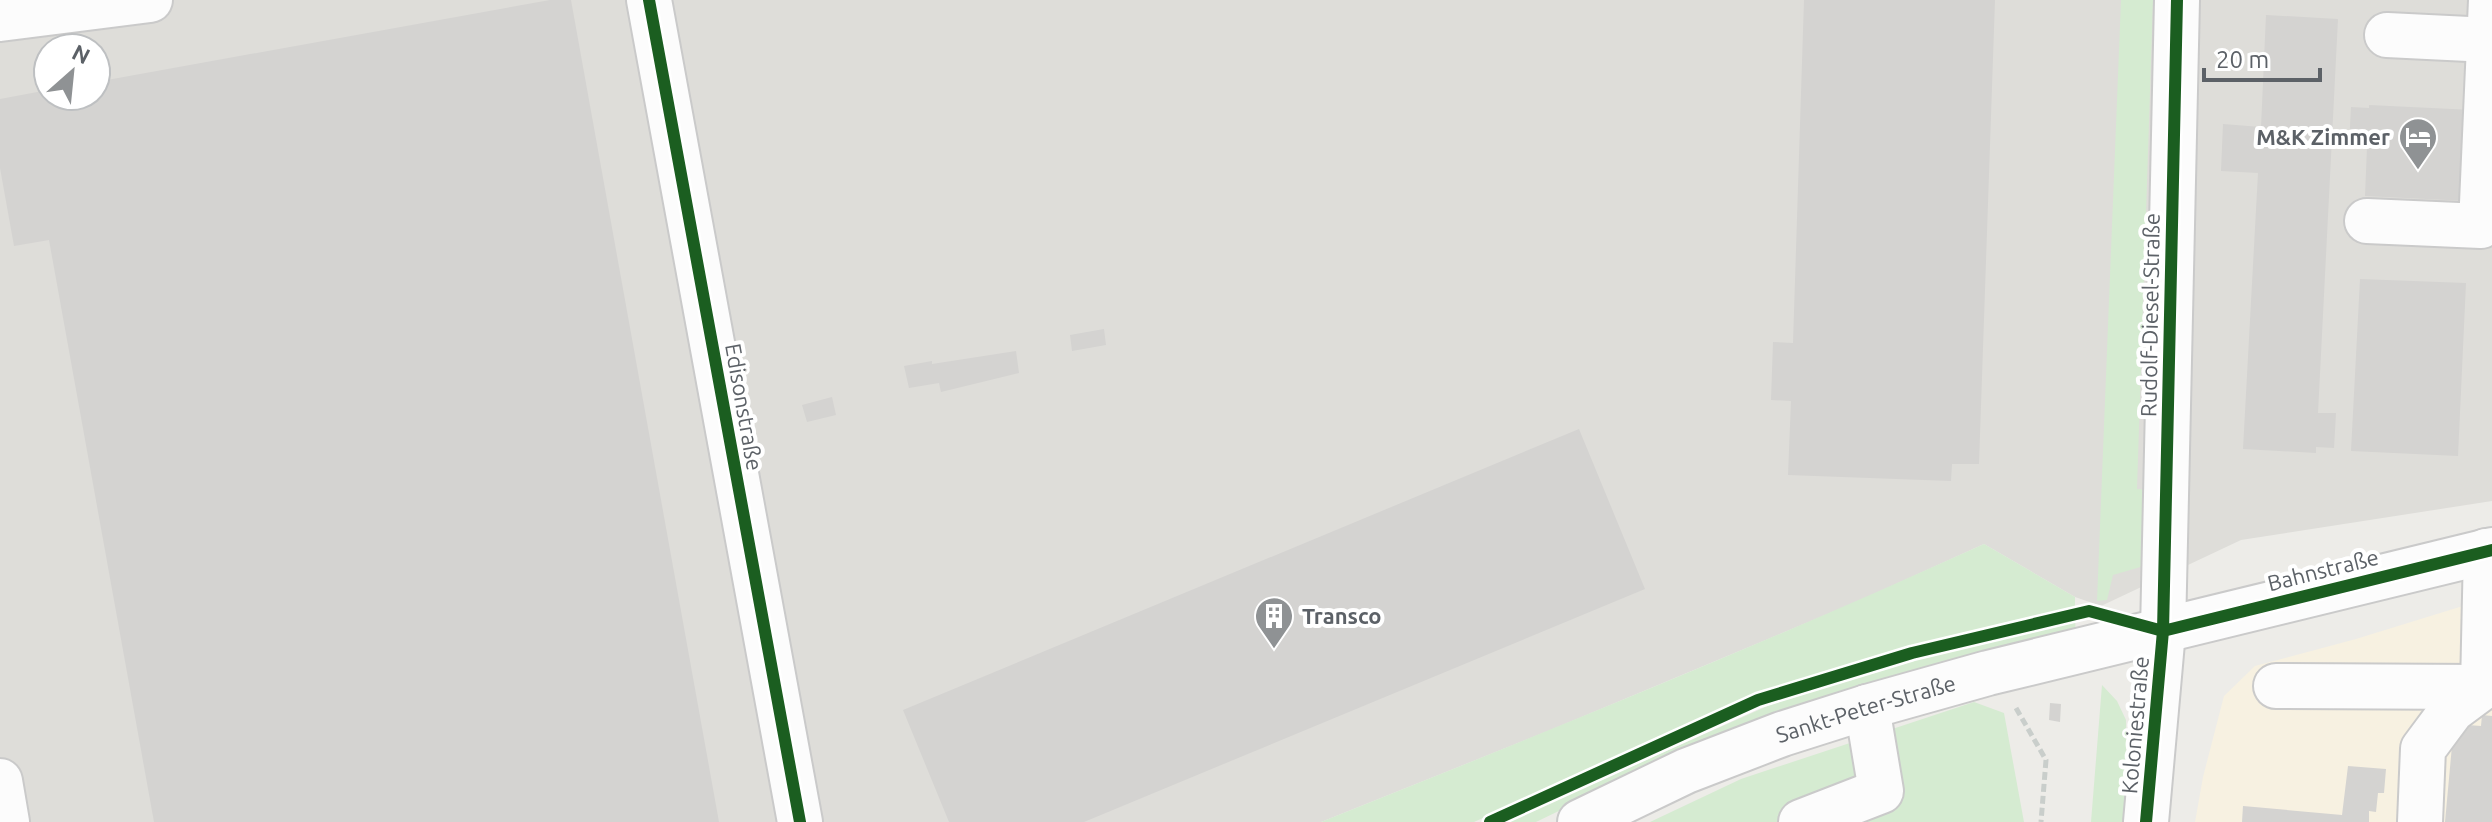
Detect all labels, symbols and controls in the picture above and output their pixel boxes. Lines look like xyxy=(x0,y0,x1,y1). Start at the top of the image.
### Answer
north arrow xyxy=(32,32,112,112)
scale bar xyxy=(2204,32,2320,82)
text: N xyxy=(68,39,94,69)
text: 20 m xyxy=(2216,46,2269,73)
hotel icon: M&K Zimmer xyxy=(2397,116,2439,171)
place label: M&K Zimmer xyxy=(2256,124,2390,149)
street label: Rudolf-Diesel-Straße xyxy=(2135,213,2164,417)
street label: Edisonstraße xyxy=(721,341,768,472)
street label: Bahnstraße xyxy=(2265,544,2381,595)
building icon: Transco xyxy=(1253,595,1295,650)
place label: Transco xyxy=(1302,603,1382,628)
street label: Koloniestraße xyxy=(2116,655,2153,795)
street label: Sankt-Peter-Straße xyxy=(1773,670,1958,747)

